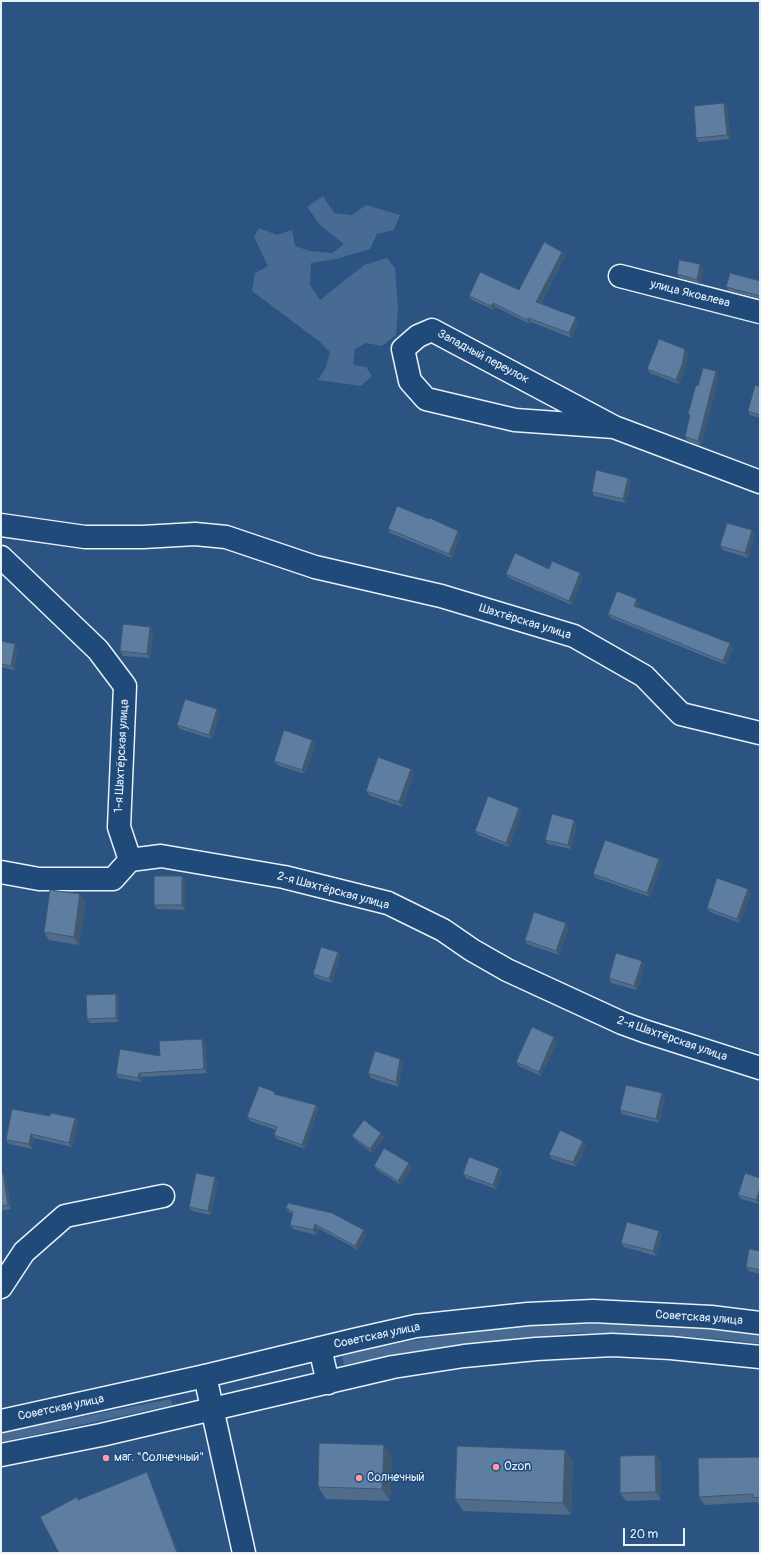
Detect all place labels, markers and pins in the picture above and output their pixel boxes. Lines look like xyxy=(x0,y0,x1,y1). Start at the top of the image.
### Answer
place label: маг. "Солнечный" xyxy=(114,1451,204,1465)
marker: маг. "Солнечный" xyxy=(101,1453,111,1463)
place label: Ozon xyxy=(504,1460,531,1474)
marker: Ozon xyxy=(491,1462,501,1472)
place label: Солнечный xyxy=(367,1471,425,1485)
marker: Солнечный xyxy=(354,1473,364,1483)

